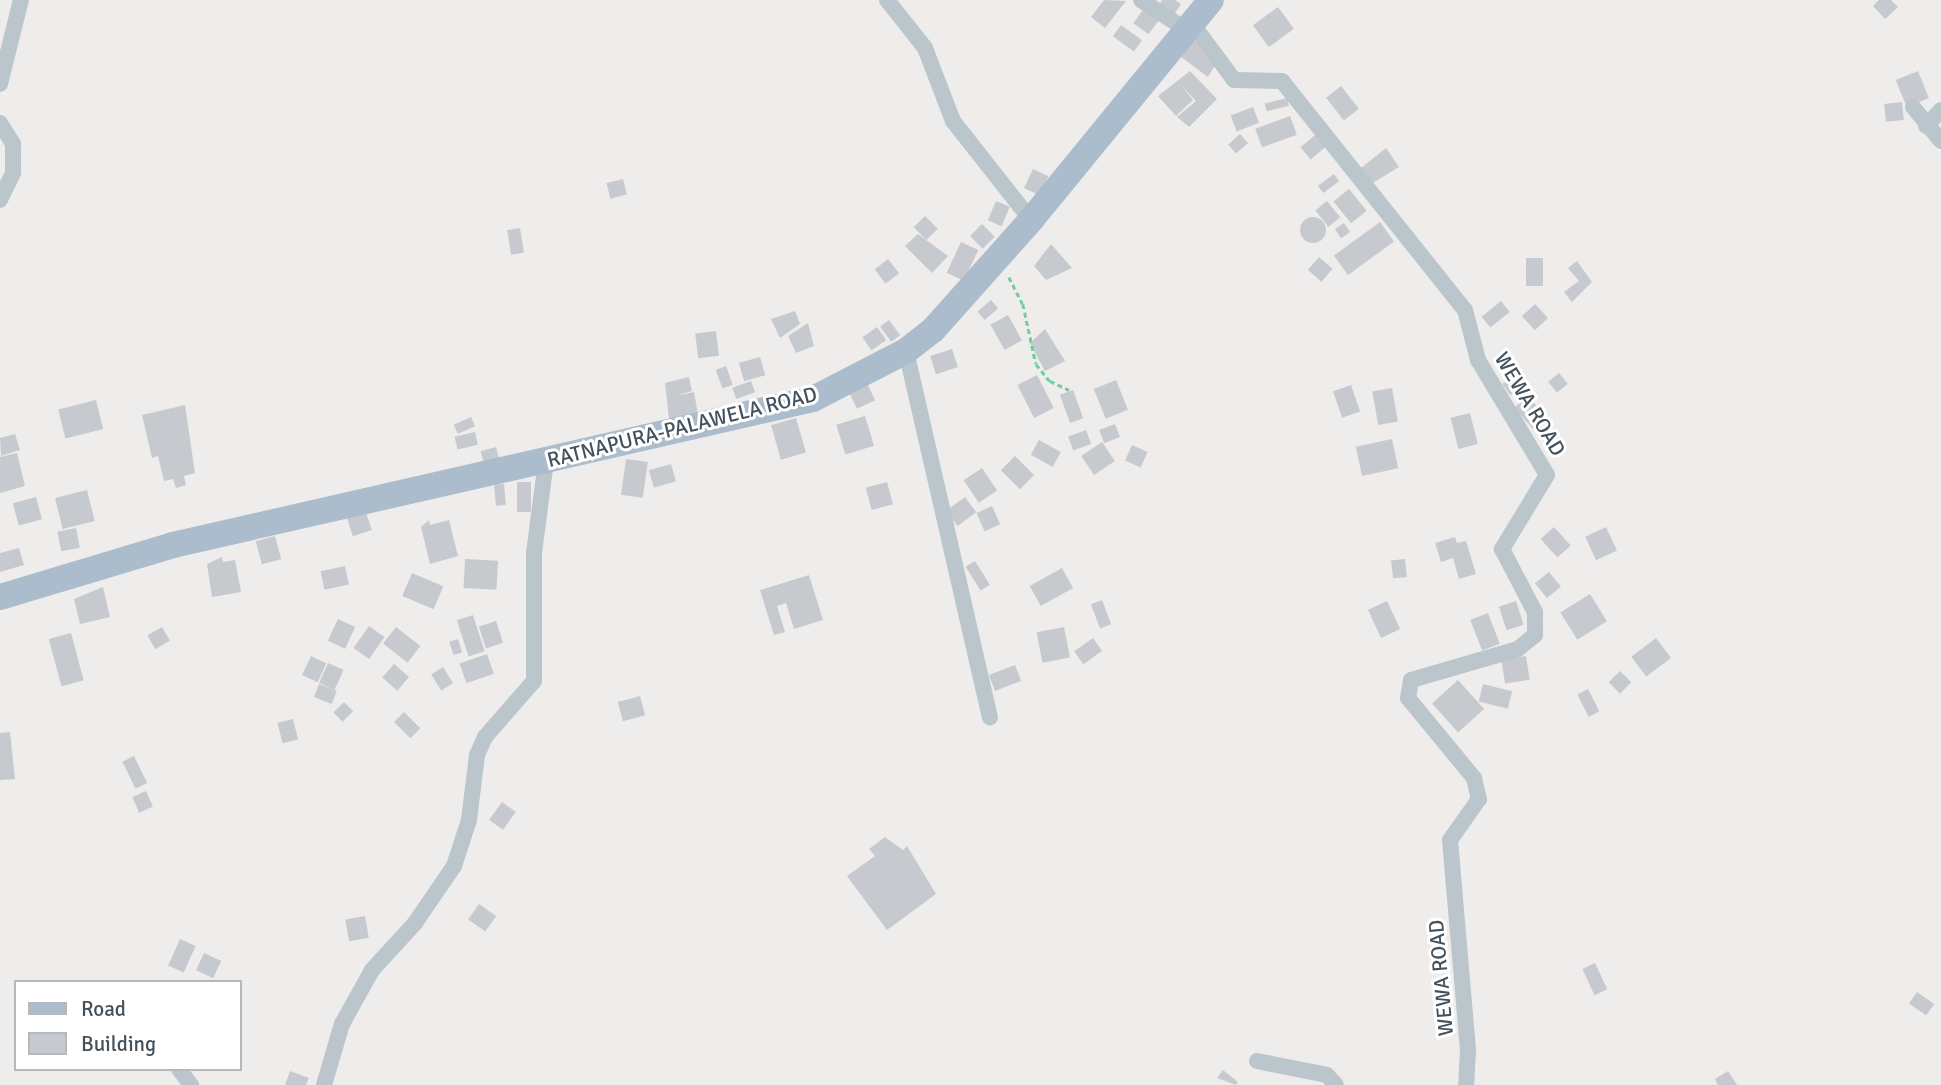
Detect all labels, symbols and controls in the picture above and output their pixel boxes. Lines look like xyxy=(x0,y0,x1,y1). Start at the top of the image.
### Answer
street label: WEWA ROAD xyxy=(1489,347,1571,461)
street label: RATNAPURA-PALAWELA ROAD xyxy=(544,381,820,473)
street label: WEWA ROAD xyxy=(1423,919,1459,1037)
legend xyxy=(14,980,242,1071)
text: Road xyxy=(81,996,126,1022)
text: Building xyxy=(81,1031,156,1057)

